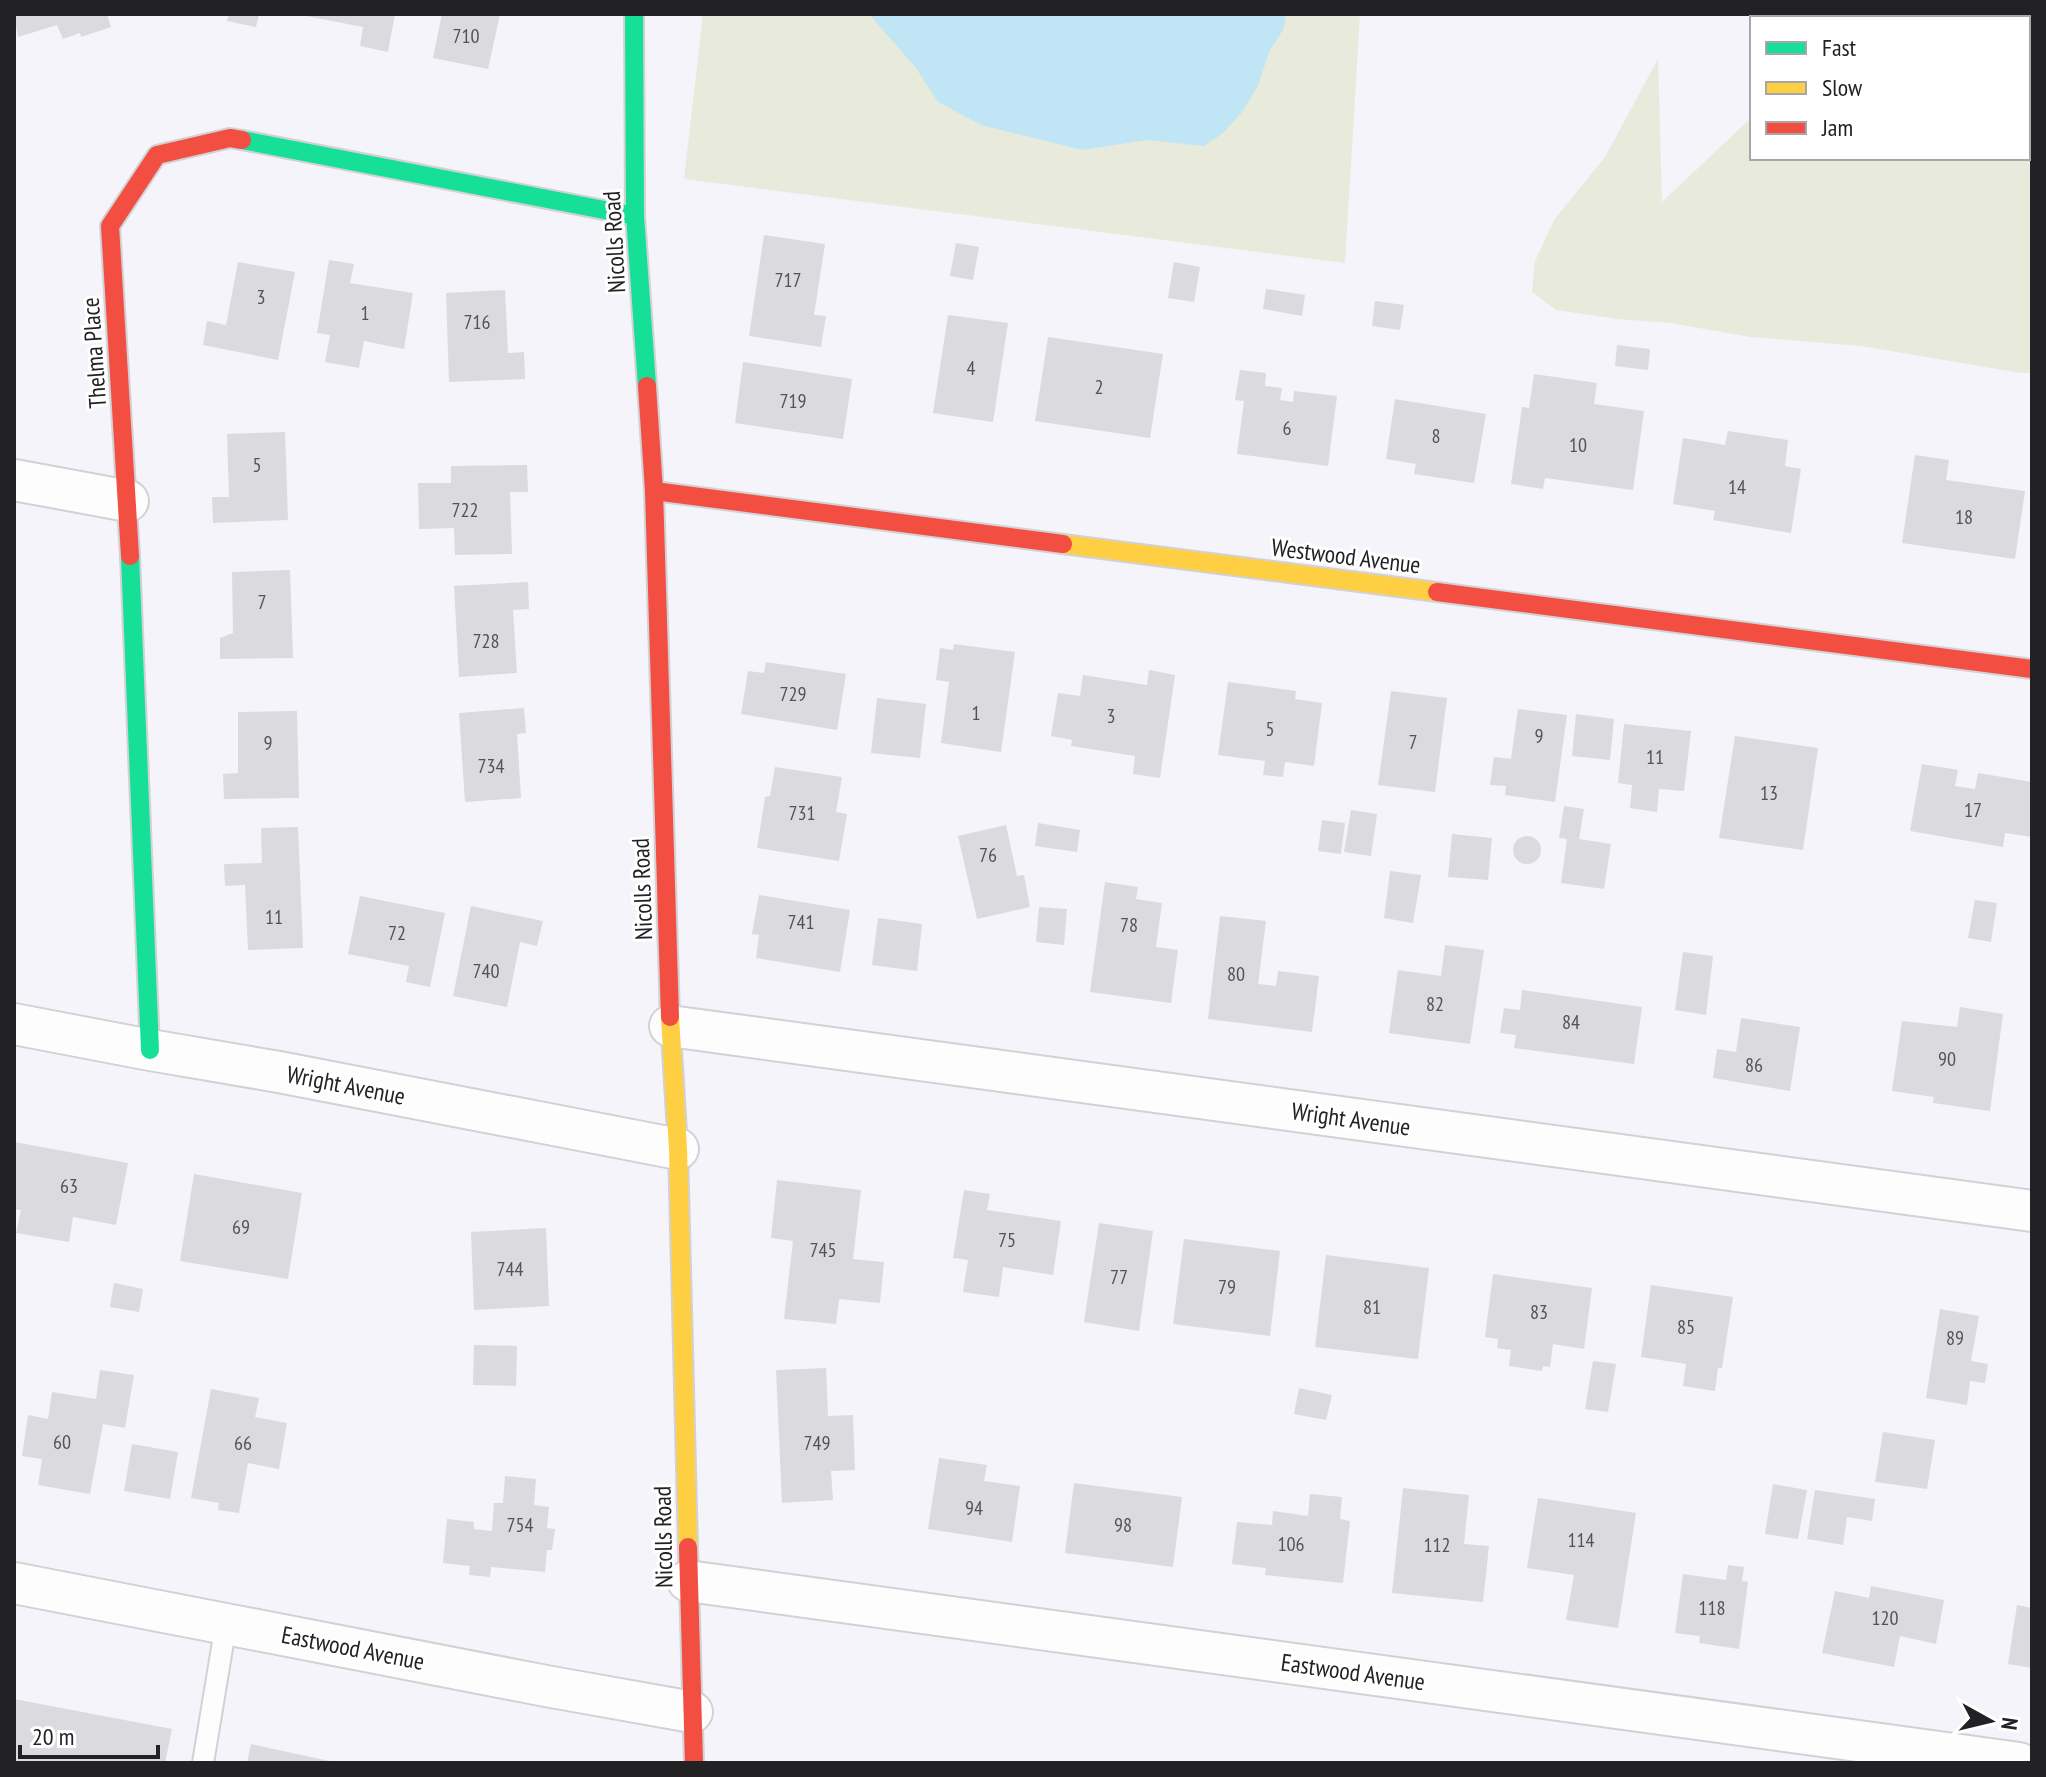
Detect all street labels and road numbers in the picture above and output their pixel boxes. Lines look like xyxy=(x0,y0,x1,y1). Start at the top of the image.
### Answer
street label: Nicolls Road xyxy=(596,190,632,294)
street label: Thelma Place xyxy=(75,296,113,410)
street label: Westwood Avenue xyxy=(1270,531,1422,581)
street label: Nicolls Road xyxy=(625,838,659,940)
street label: Wright Avenue xyxy=(284,1058,408,1112)
street label: Wright Avenue xyxy=(1290,1095,1412,1143)
street label: Nicolls Road xyxy=(647,1486,679,1588)
street label: Eastwood Avenue xyxy=(279,1619,427,1677)
street label: Eastwood Avenue xyxy=(1279,1647,1427,1697)

